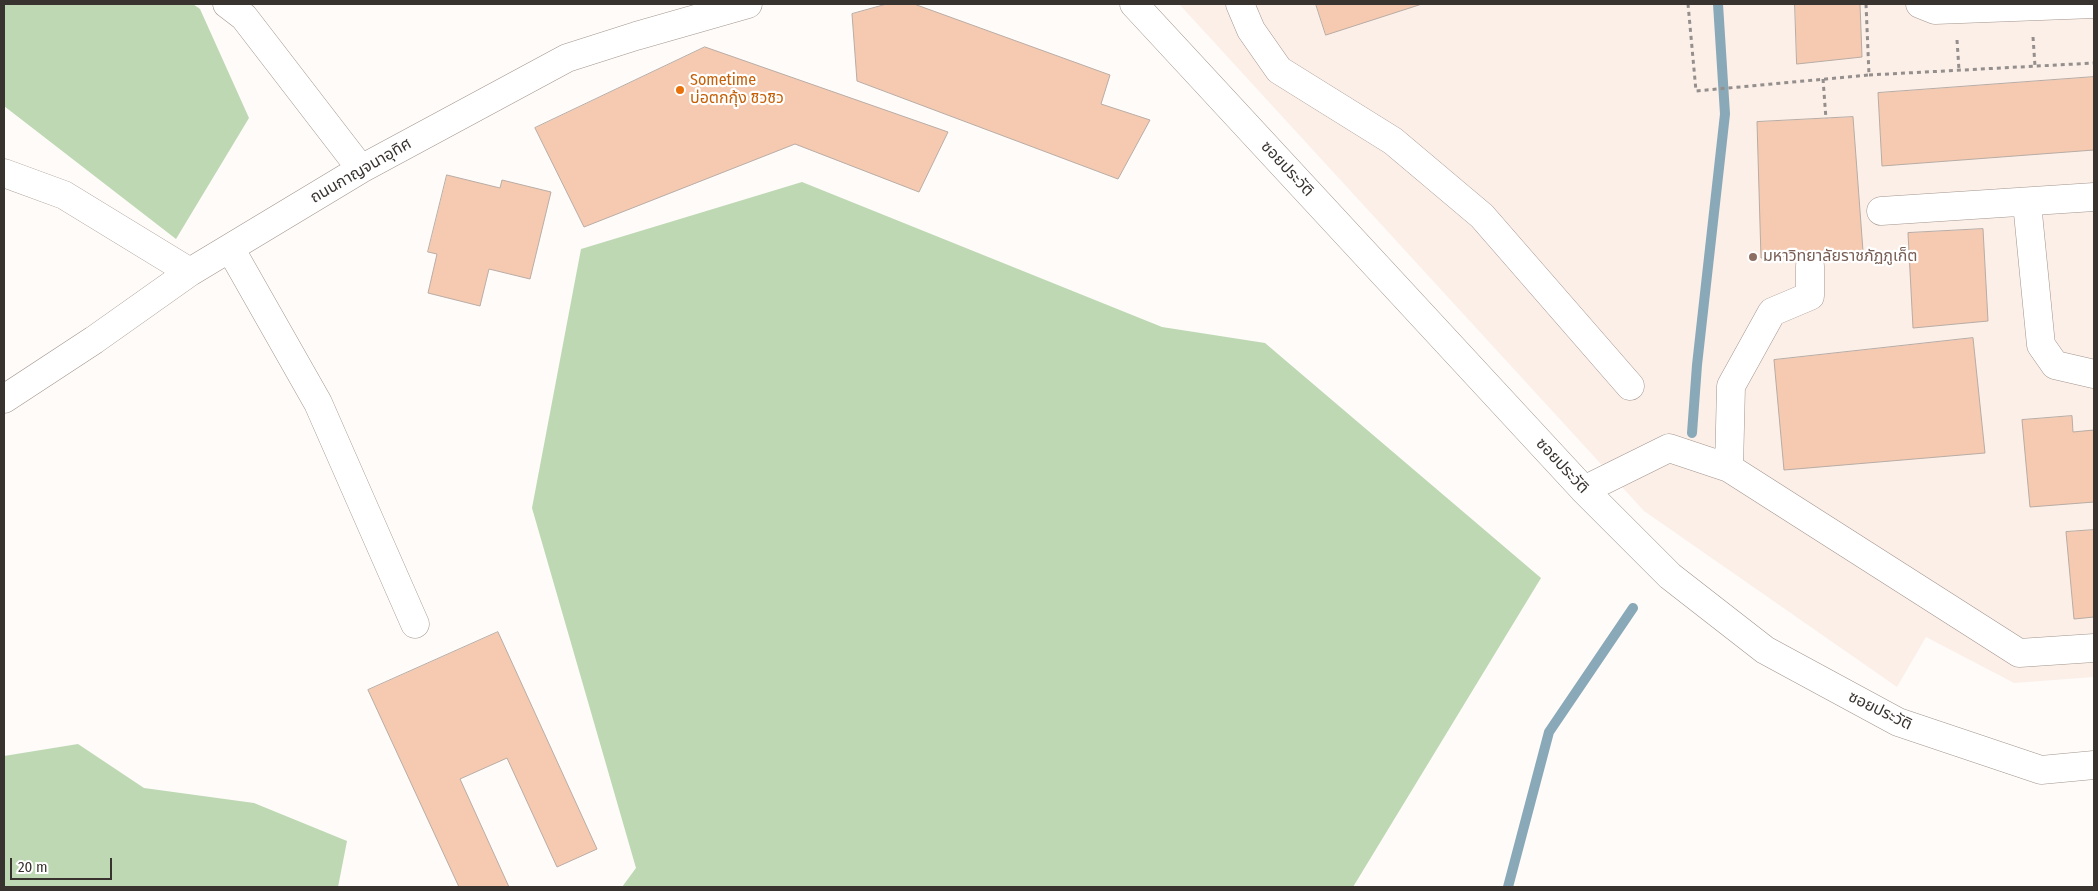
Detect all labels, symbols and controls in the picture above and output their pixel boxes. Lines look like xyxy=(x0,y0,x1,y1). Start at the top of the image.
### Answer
place label: Sometime บ่อตกกุ้ง ชิวชิว xyxy=(690,71,784,109)
marker: Sometime บ่อตกกุ้ง ชิวชิว xyxy=(674,84,686,96)
street label: ถนนกาญจนาอุทิศ xyxy=(307,134,415,208)
street label: ซอยประวัติ xyxy=(1257,137,1317,201)
place label: มหาวิทยาลัยราชภัฏภูเก็ต xyxy=(1763,247,1918,267)
marker: มหาวิทยาลัยราชภัฏภูเก็ต xyxy=(1747,251,1759,263)
street label: ซอยประวัติ xyxy=(1532,434,1592,498)
street label: ซอยประวัติ xyxy=(1845,687,1915,735)
scale bar xyxy=(12,848,115,880)
text: 20 m xyxy=(18,858,48,876)

